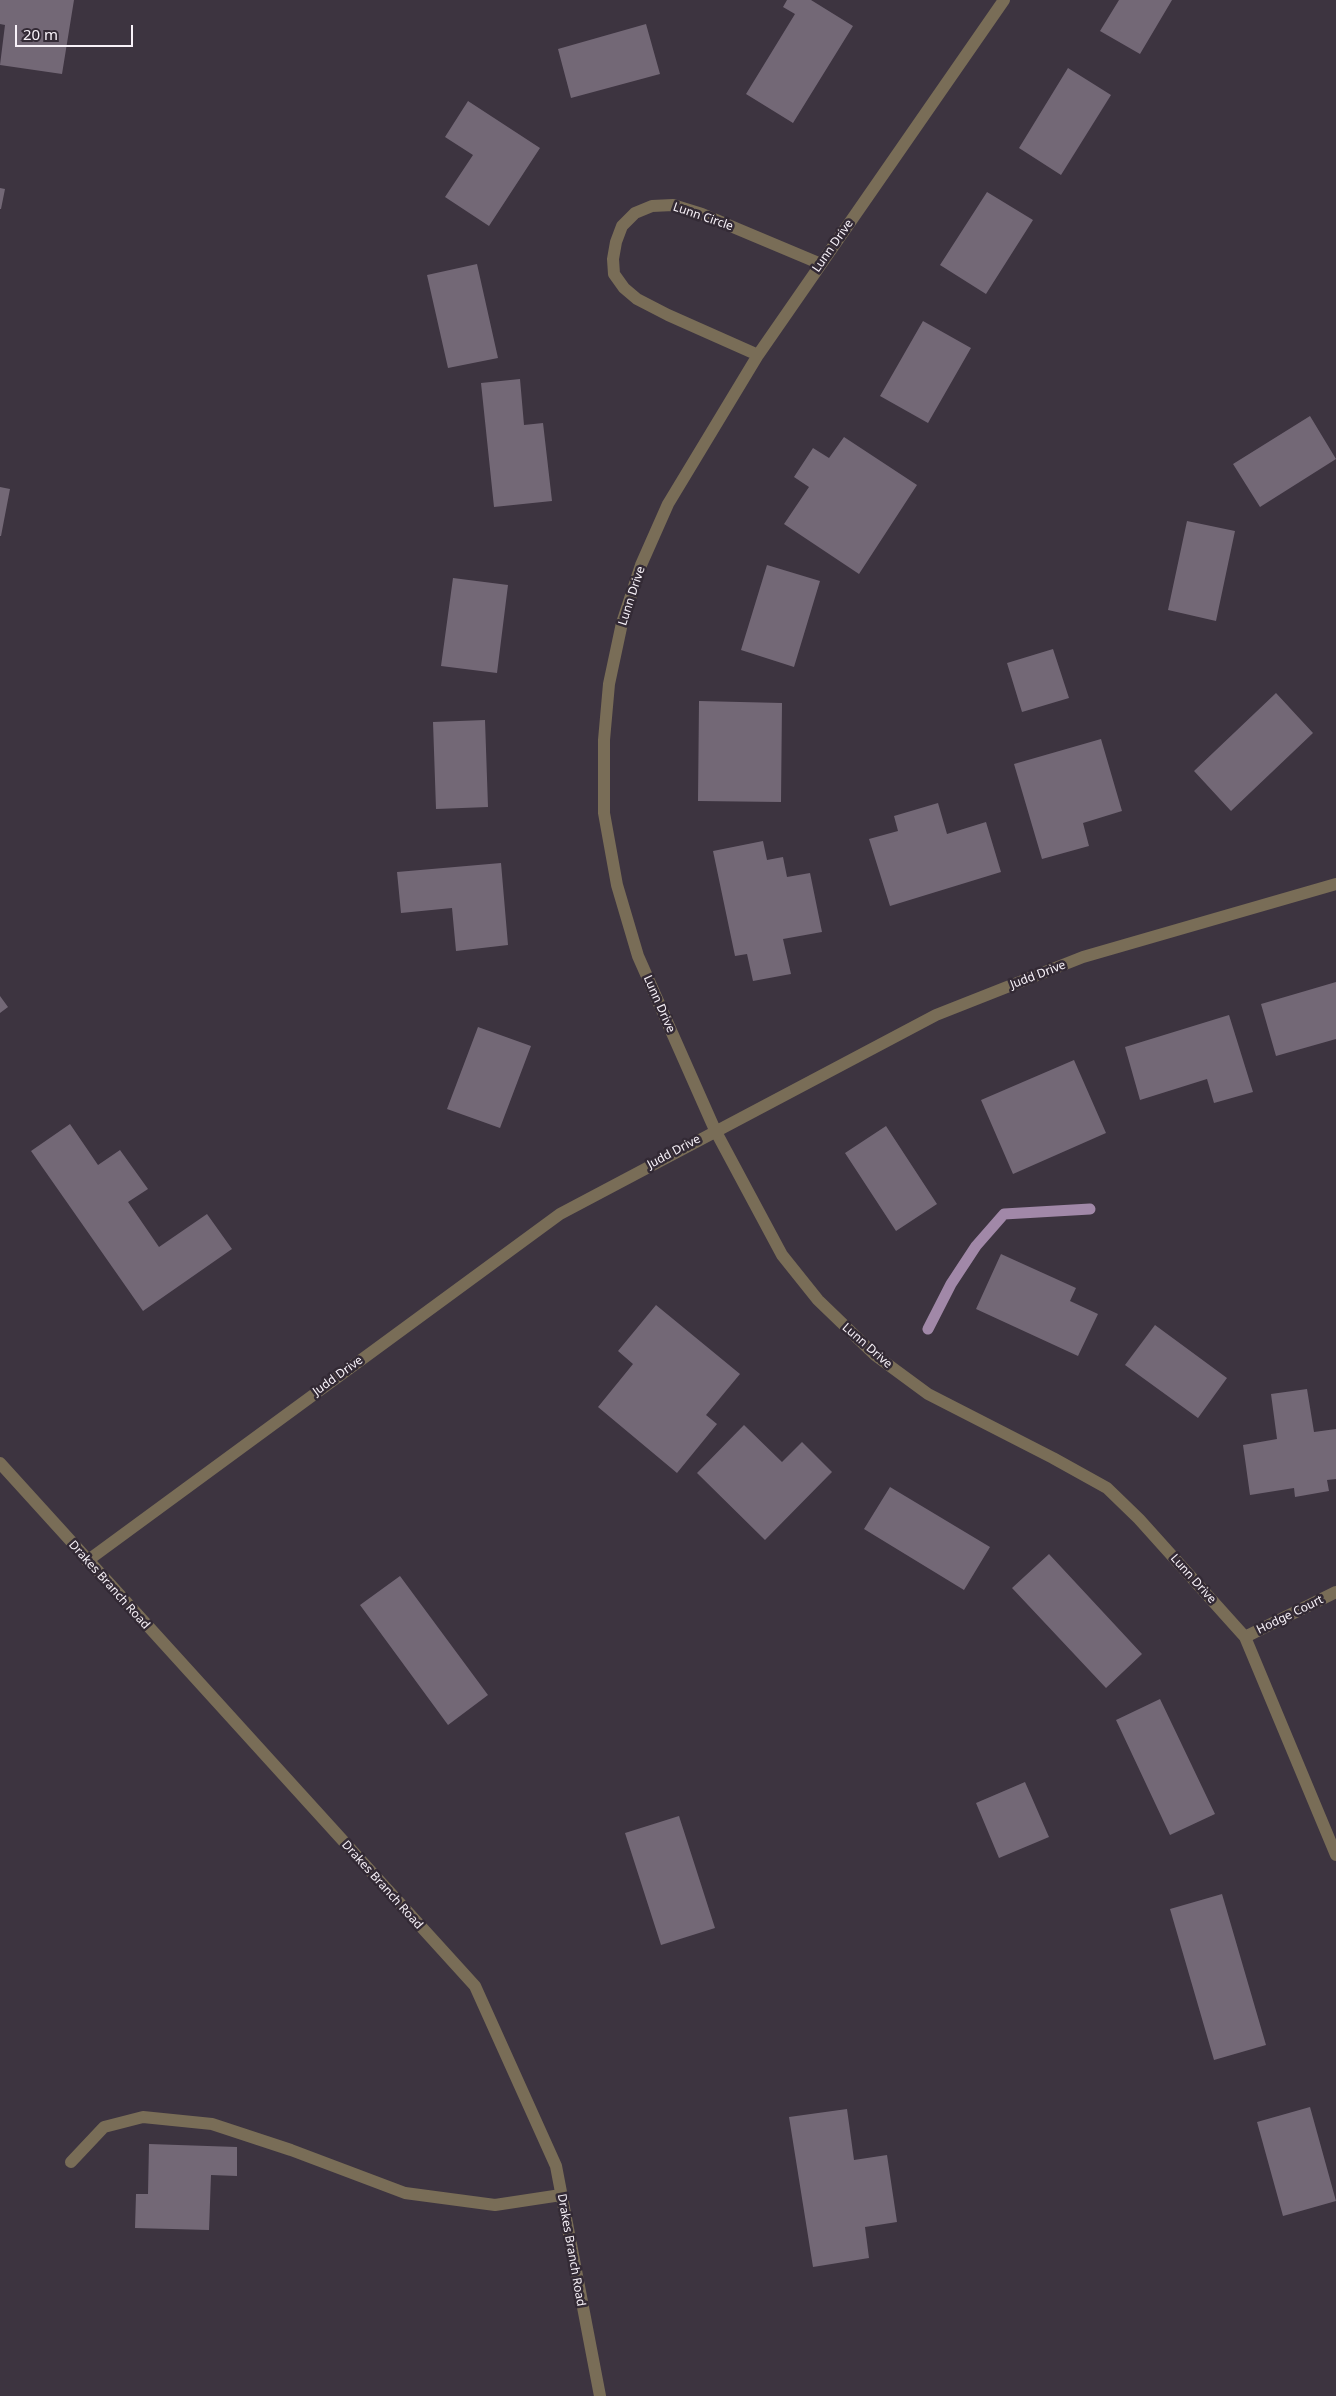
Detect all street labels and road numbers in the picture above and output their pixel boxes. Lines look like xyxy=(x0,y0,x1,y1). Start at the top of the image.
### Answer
street label: Lunn Circle xyxy=(671,200,735,234)
street label: Lunn Drive xyxy=(810,217,856,275)
street label: Lunn Drive xyxy=(616,565,648,627)
street label: Judd Drive xyxy=(1008,958,1068,992)
street label: Lunn Drive xyxy=(640,973,678,1035)
street label: Judd Drive xyxy=(645,1132,703,1172)
street label: Lunn Drive xyxy=(839,1320,895,1372)
street label: Judd Drive xyxy=(310,1353,366,1399)
street label: Drakes Branch Road xyxy=(65,1538,153,1632)
street label: Lunn Drive xyxy=(1167,1551,1219,1607)
street label: Hodge Court xyxy=(1254,1593,1326,1637)
street label: Drakes Branch Road xyxy=(338,1838,426,1932)
street label: Drakes Branch Road xyxy=(554,2193,588,2307)

